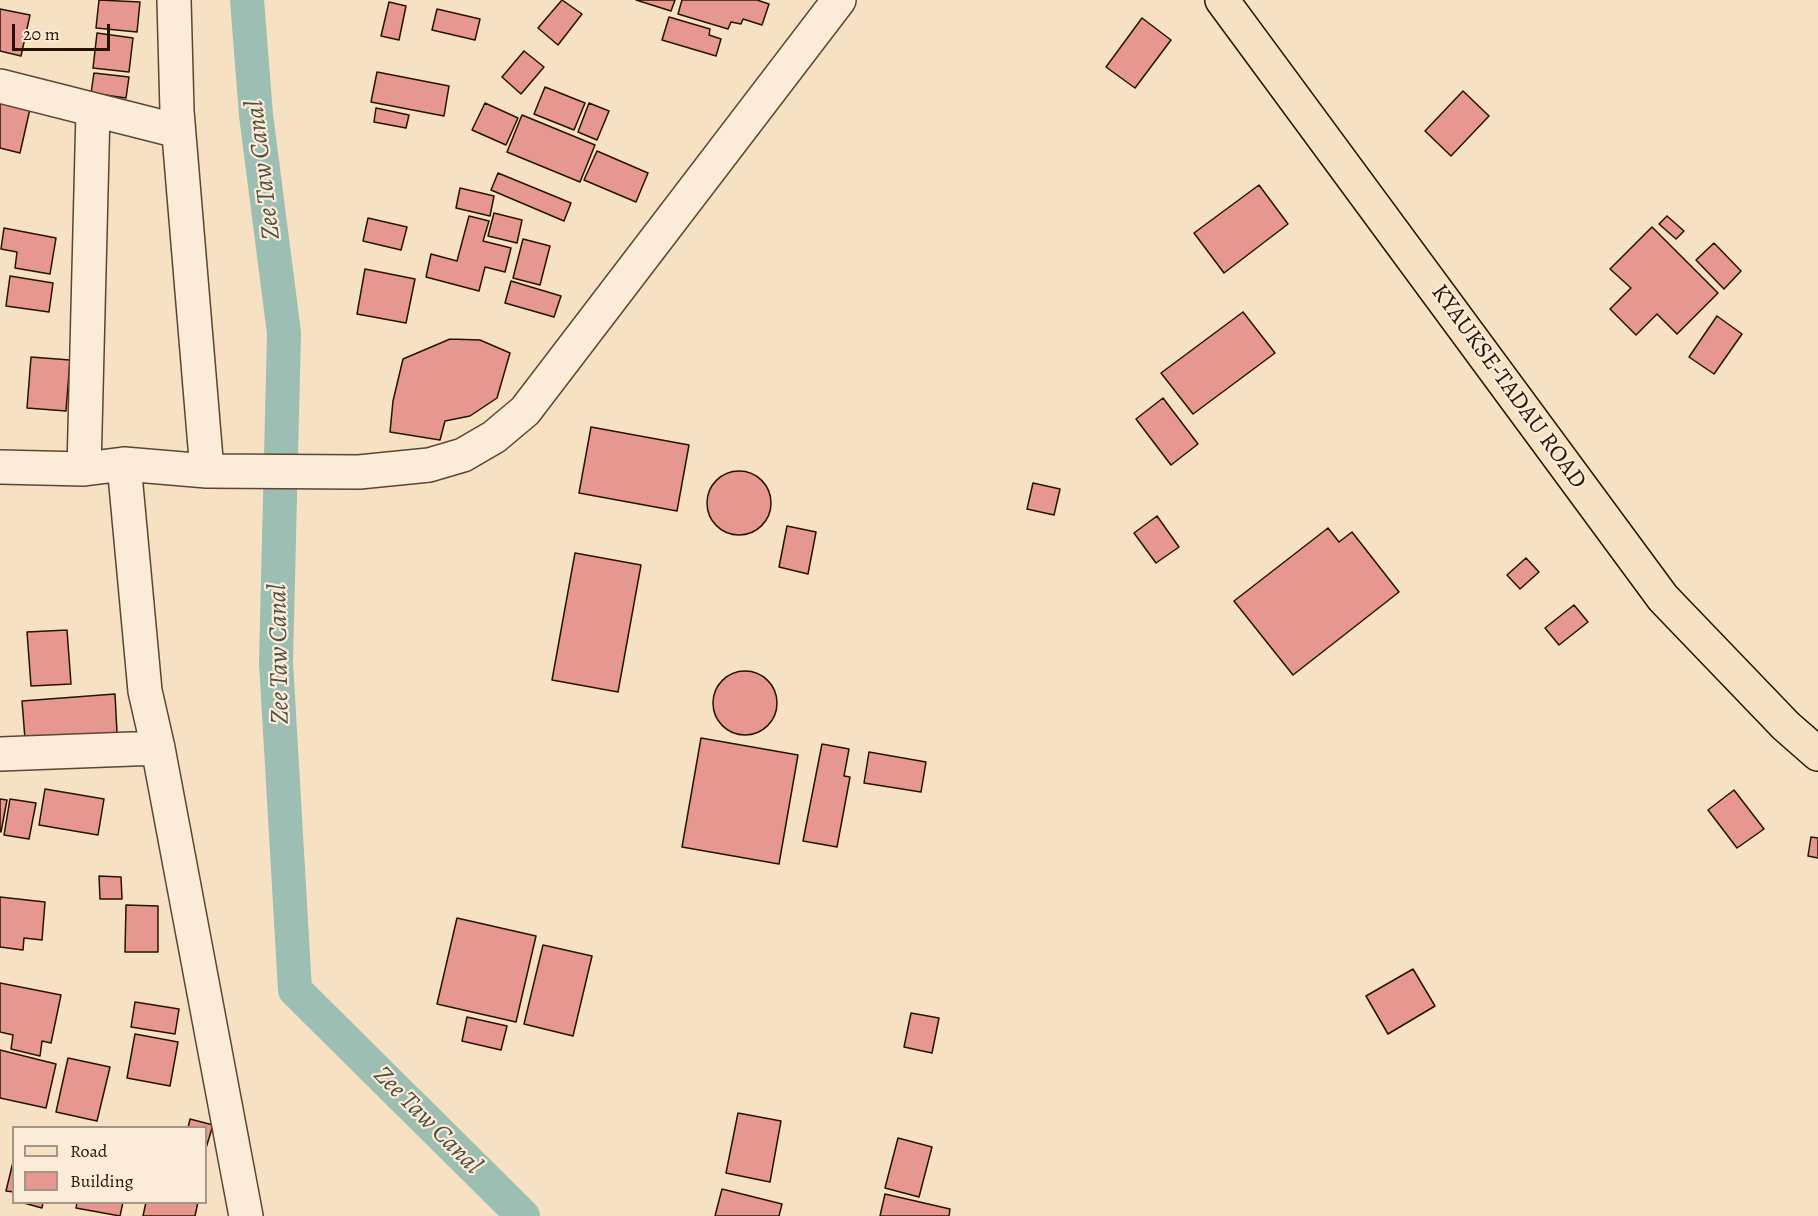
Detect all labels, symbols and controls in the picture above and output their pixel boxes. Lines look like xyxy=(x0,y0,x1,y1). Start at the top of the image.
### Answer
scale bar xyxy=(15,12,112,50)
text: 20 m xyxy=(23,22,60,46)
water label: Zee Taw Canal xyxy=(240,98,288,242)
street label: KYAUKSE-TADAU ROAD xyxy=(1424,279,1592,495)
water label: Zee Taw Canal xyxy=(263,584,297,724)
water label: Zee Taw Canal xyxy=(366,1060,488,1182)
legend xyxy=(12,1126,207,1204)
text: Road xyxy=(70,1139,107,1163)
text: Building xyxy=(70,1169,134,1193)

